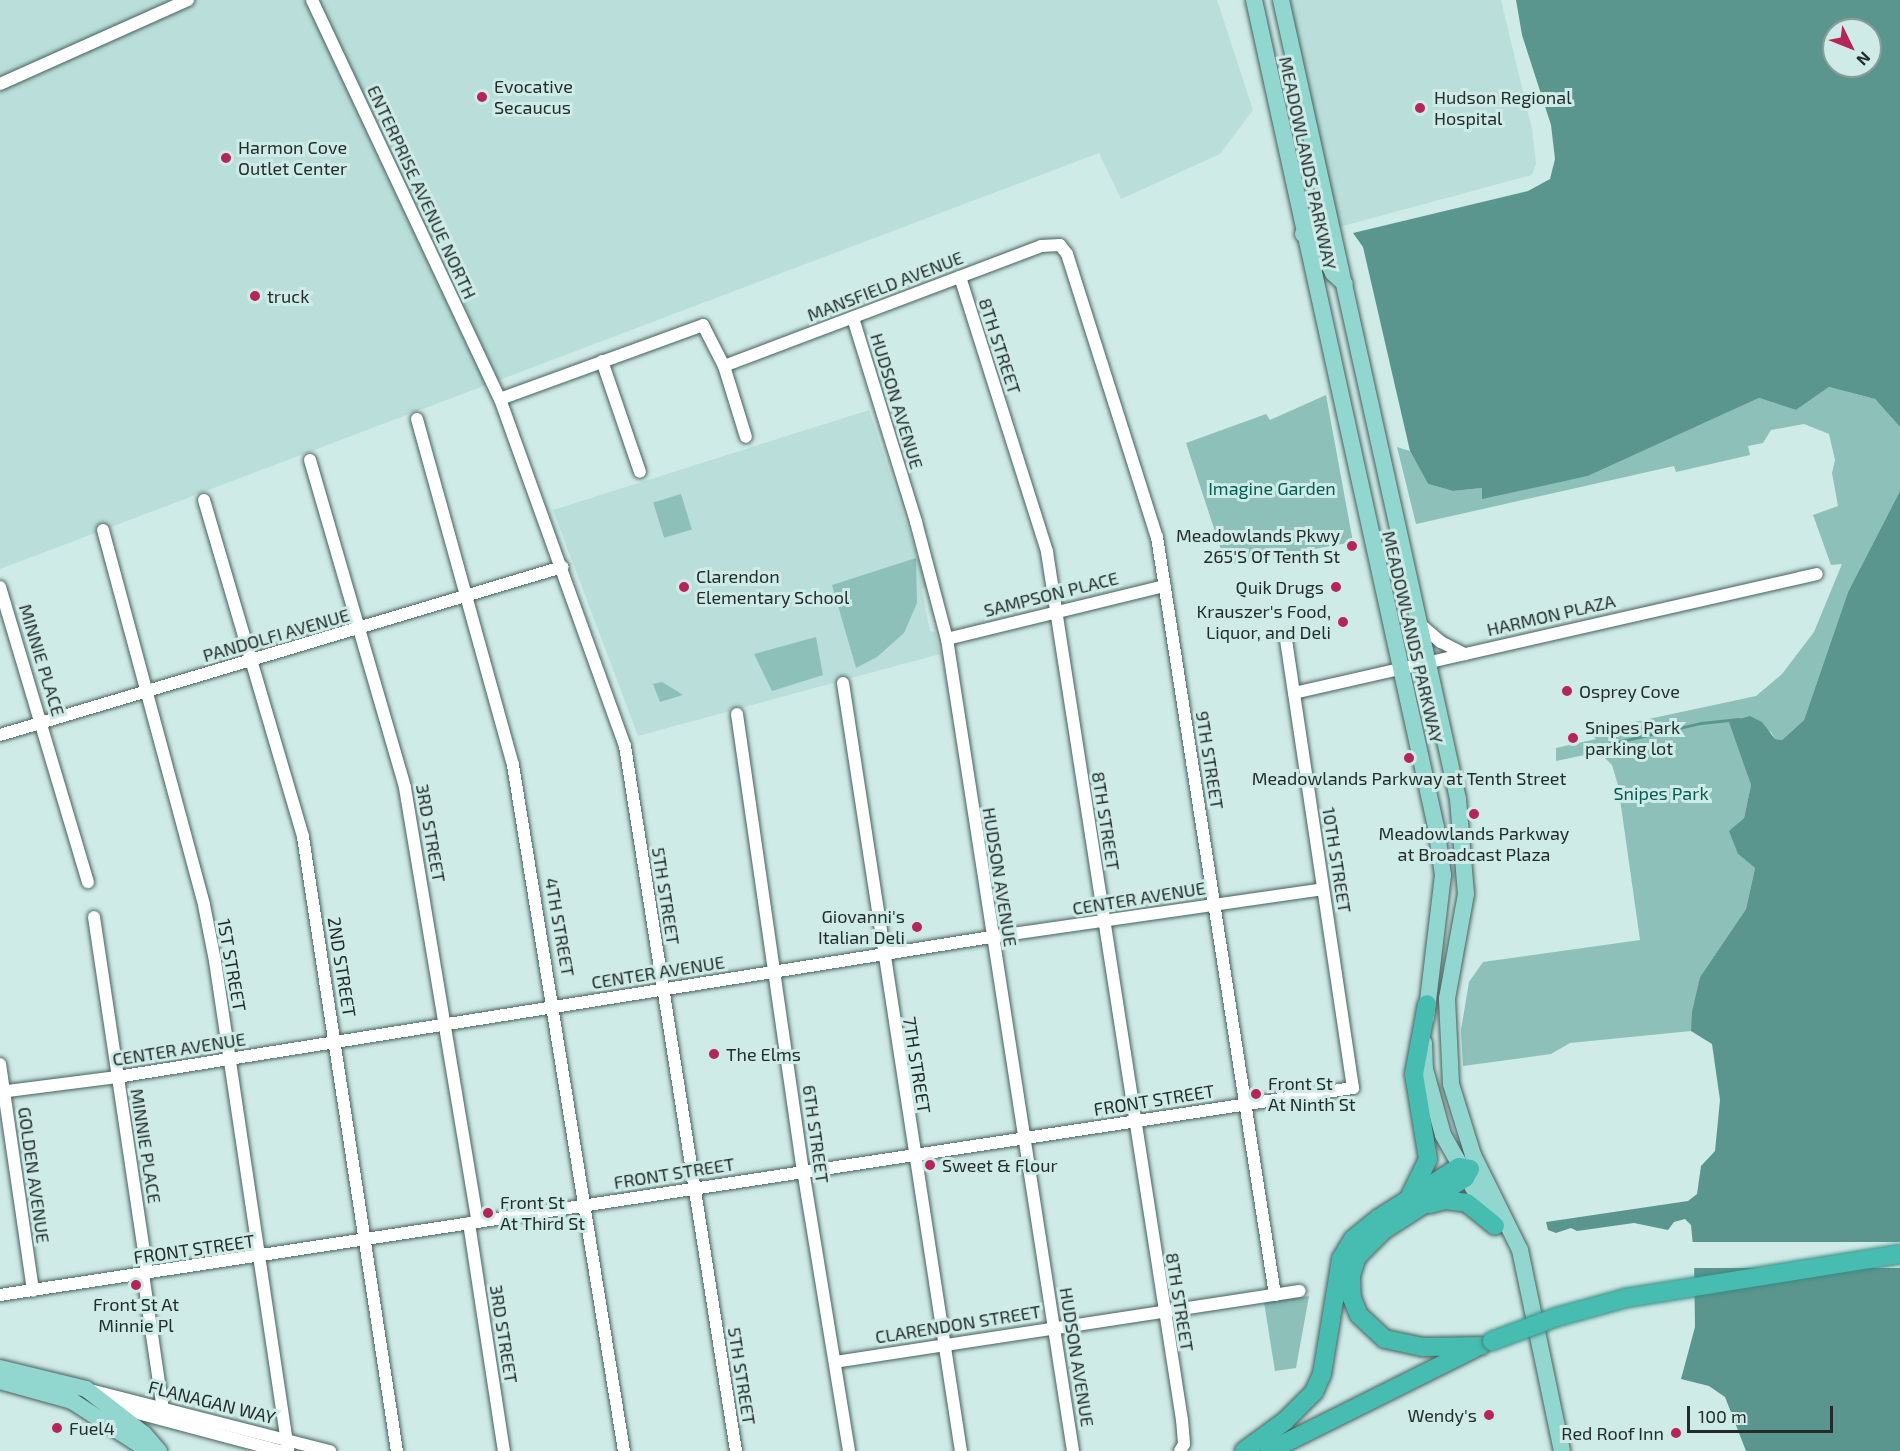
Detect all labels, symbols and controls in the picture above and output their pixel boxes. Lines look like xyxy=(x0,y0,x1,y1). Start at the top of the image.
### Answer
north arrow xyxy=(1822,18,1882,78)
text: N xyxy=(1853,49,1875,70)
street label: MEADOWLANDS PARKWAY xyxy=(1275,54,1341,272)
place label: Evocative Secaucus xyxy=(494,76,573,118)
street label: ENTERPRISE AVENUE NORTH xyxy=(363,82,481,302)
place label: Hudson Regional Hospital xyxy=(1434,87,1572,130)
marker: Evocative Secaucus xyxy=(475,90,489,104)
marker: Hudson Regional Hospital xyxy=(1411,99,1429,117)
place label: Harmon Cove Outlet Center xyxy=(238,137,347,180)
marker: Harmon Cove Outlet Center xyxy=(219,151,233,165)
street label: MANSFIELD AVENUE xyxy=(804,246,966,326)
place label: truck xyxy=(267,285,309,307)
marker: truck xyxy=(248,289,262,303)
street label: 8TH STREET xyxy=(974,295,1026,397)
street label: HUDSON AVENUE xyxy=(866,330,928,472)
park label: Imagine Garden xyxy=(1208,477,1336,499)
place label: Meadowlands Pkwy 265'S Of Tenth St xyxy=(1176,525,1340,568)
street label: MEADOWLANDS PARKWAY xyxy=(1378,529,1448,745)
marker: Meadowlands Pkwy 265'S Of Tenth St xyxy=(1345,539,1359,553)
place label: Clarendon Elementary School xyxy=(696,566,850,608)
street label: SAMPSON PLACE xyxy=(982,567,1120,621)
place label: Quik Drugs xyxy=(1235,576,1324,598)
marker: Clarendon Elementary School xyxy=(677,580,691,594)
marker: Quik Drugs xyxy=(1329,580,1343,594)
street label: HARMON PLAZA xyxy=(1485,590,1617,640)
street label: MINNIE PLACE xyxy=(15,601,69,719)
place label: Krauszer's Food, Liquor, and Deli xyxy=(1197,601,1331,644)
street label: PANDOLFI AVENUE xyxy=(200,604,352,666)
marker: Krauszer's Food, Liquor, and Deli xyxy=(1336,615,1350,629)
place label: Osprey Cove xyxy=(1579,680,1680,702)
marker: Osprey Cove xyxy=(1560,684,1574,698)
street label: 9TH STREET xyxy=(1192,709,1228,811)
place label: Snipes Park parking lot xyxy=(1585,717,1680,760)
marker: Snipes Park parking lot xyxy=(1566,731,1580,745)
marker: Meadowlands Parkway at Tenth Street xyxy=(1402,751,1416,765)
place label: Meadowlands Parkway at Tenth Street xyxy=(1251,767,1567,789)
street label: 8TH STREET xyxy=(1088,770,1124,872)
street label: 3RD STREET xyxy=(412,782,450,884)
park label: Snipes Park xyxy=(1613,782,1709,804)
street label: HUDSON AVENUE xyxy=(978,806,1022,948)
street label: 10TH STREET xyxy=(1318,806,1356,914)
marker: Meadowlands Parkway at Broadcast Plaza xyxy=(1467,807,1481,821)
place label: Meadowlands Parkway at Broadcast Plaza xyxy=(1379,823,1569,866)
street label: 5TH STREET xyxy=(648,846,684,946)
street label: 4TH STREET xyxy=(541,876,579,978)
street label: CENTER AVENUE xyxy=(1071,877,1207,919)
place label: Giovanni's Italian Deli xyxy=(818,906,905,948)
street label: 2ND STREET xyxy=(323,915,361,1019)
street label: 1ST STREET xyxy=(213,917,251,1013)
marker: Giovanni's Italian Deli xyxy=(910,920,924,934)
street label: CENTER AVENUE xyxy=(590,951,726,993)
street label: 7TH STREET xyxy=(899,1015,935,1115)
street label: CENTER AVENUE xyxy=(111,1028,247,1070)
place label: The Elms xyxy=(726,1043,801,1065)
marker: The Elms xyxy=(707,1047,721,1061)
place label: Front St At Ninth St xyxy=(1268,1073,1356,1116)
street label: FRONT STREET xyxy=(1092,1080,1216,1120)
street label: 6TH STREET xyxy=(798,1083,834,1185)
street label: MINNIE PLACE xyxy=(126,1087,166,1205)
marker: Front St At Ninth St xyxy=(1249,1087,1263,1101)
street label: GOLDEN AVENUE xyxy=(14,1105,54,1245)
street label: FRONT STREET xyxy=(612,1153,736,1193)
place label: Sweet & Flour xyxy=(942,1154,1058,1176)
marker: Sweet & Flour xyxy=(923,1158,937,1172)
place label: Front St At Third St xyxy=(500,1192,585,1234)
marker: Front St At Third St xyxy=(481,1206,495,1220)
street label: FRONT STREET xyxy=(132,1230,256,1268)
street label: 8TH STREET xyxy=(1162,1251,1198,1353)
marker: Front St At Minnie Pl xyxy=(129,1278,143,1292)
street label: 3RD STREET xyxy=(486,1283,522,1385)
street label: HUDSON AVENUE xyxy=(1055,1286,1099,1428)
place label: Front St At Minnie Pl xyxy=(93,1294,179,1336)
street label: CLARENDON STREET xyxy=(874,1300,1042,1348)
street label: 5TH STREET xyxy=(724,1326,760,1426)
street label: FLANAGAN WAY xyxy=(146,1376,278,1428)
scale bar xyxy=(1690,1394,1836,1432)
place label: Wendy's xyxy=(1407,1404,1477,1426)
text: 100 m xyxy=(1698,1405,1747,1427)
marker: Wendy's xyxy=(1482,1408,1496,1422)
place label: Fuel4 xyxy=(69,1417,115,1439)
marker: Fuel4 xyxy=(50,1421,64,1435)
place label: Red Roof Inn xyxy=(1561,1422,1664,1444)
marker: Red Roof Inn xyxy=(1669,1426,1683,1440)

